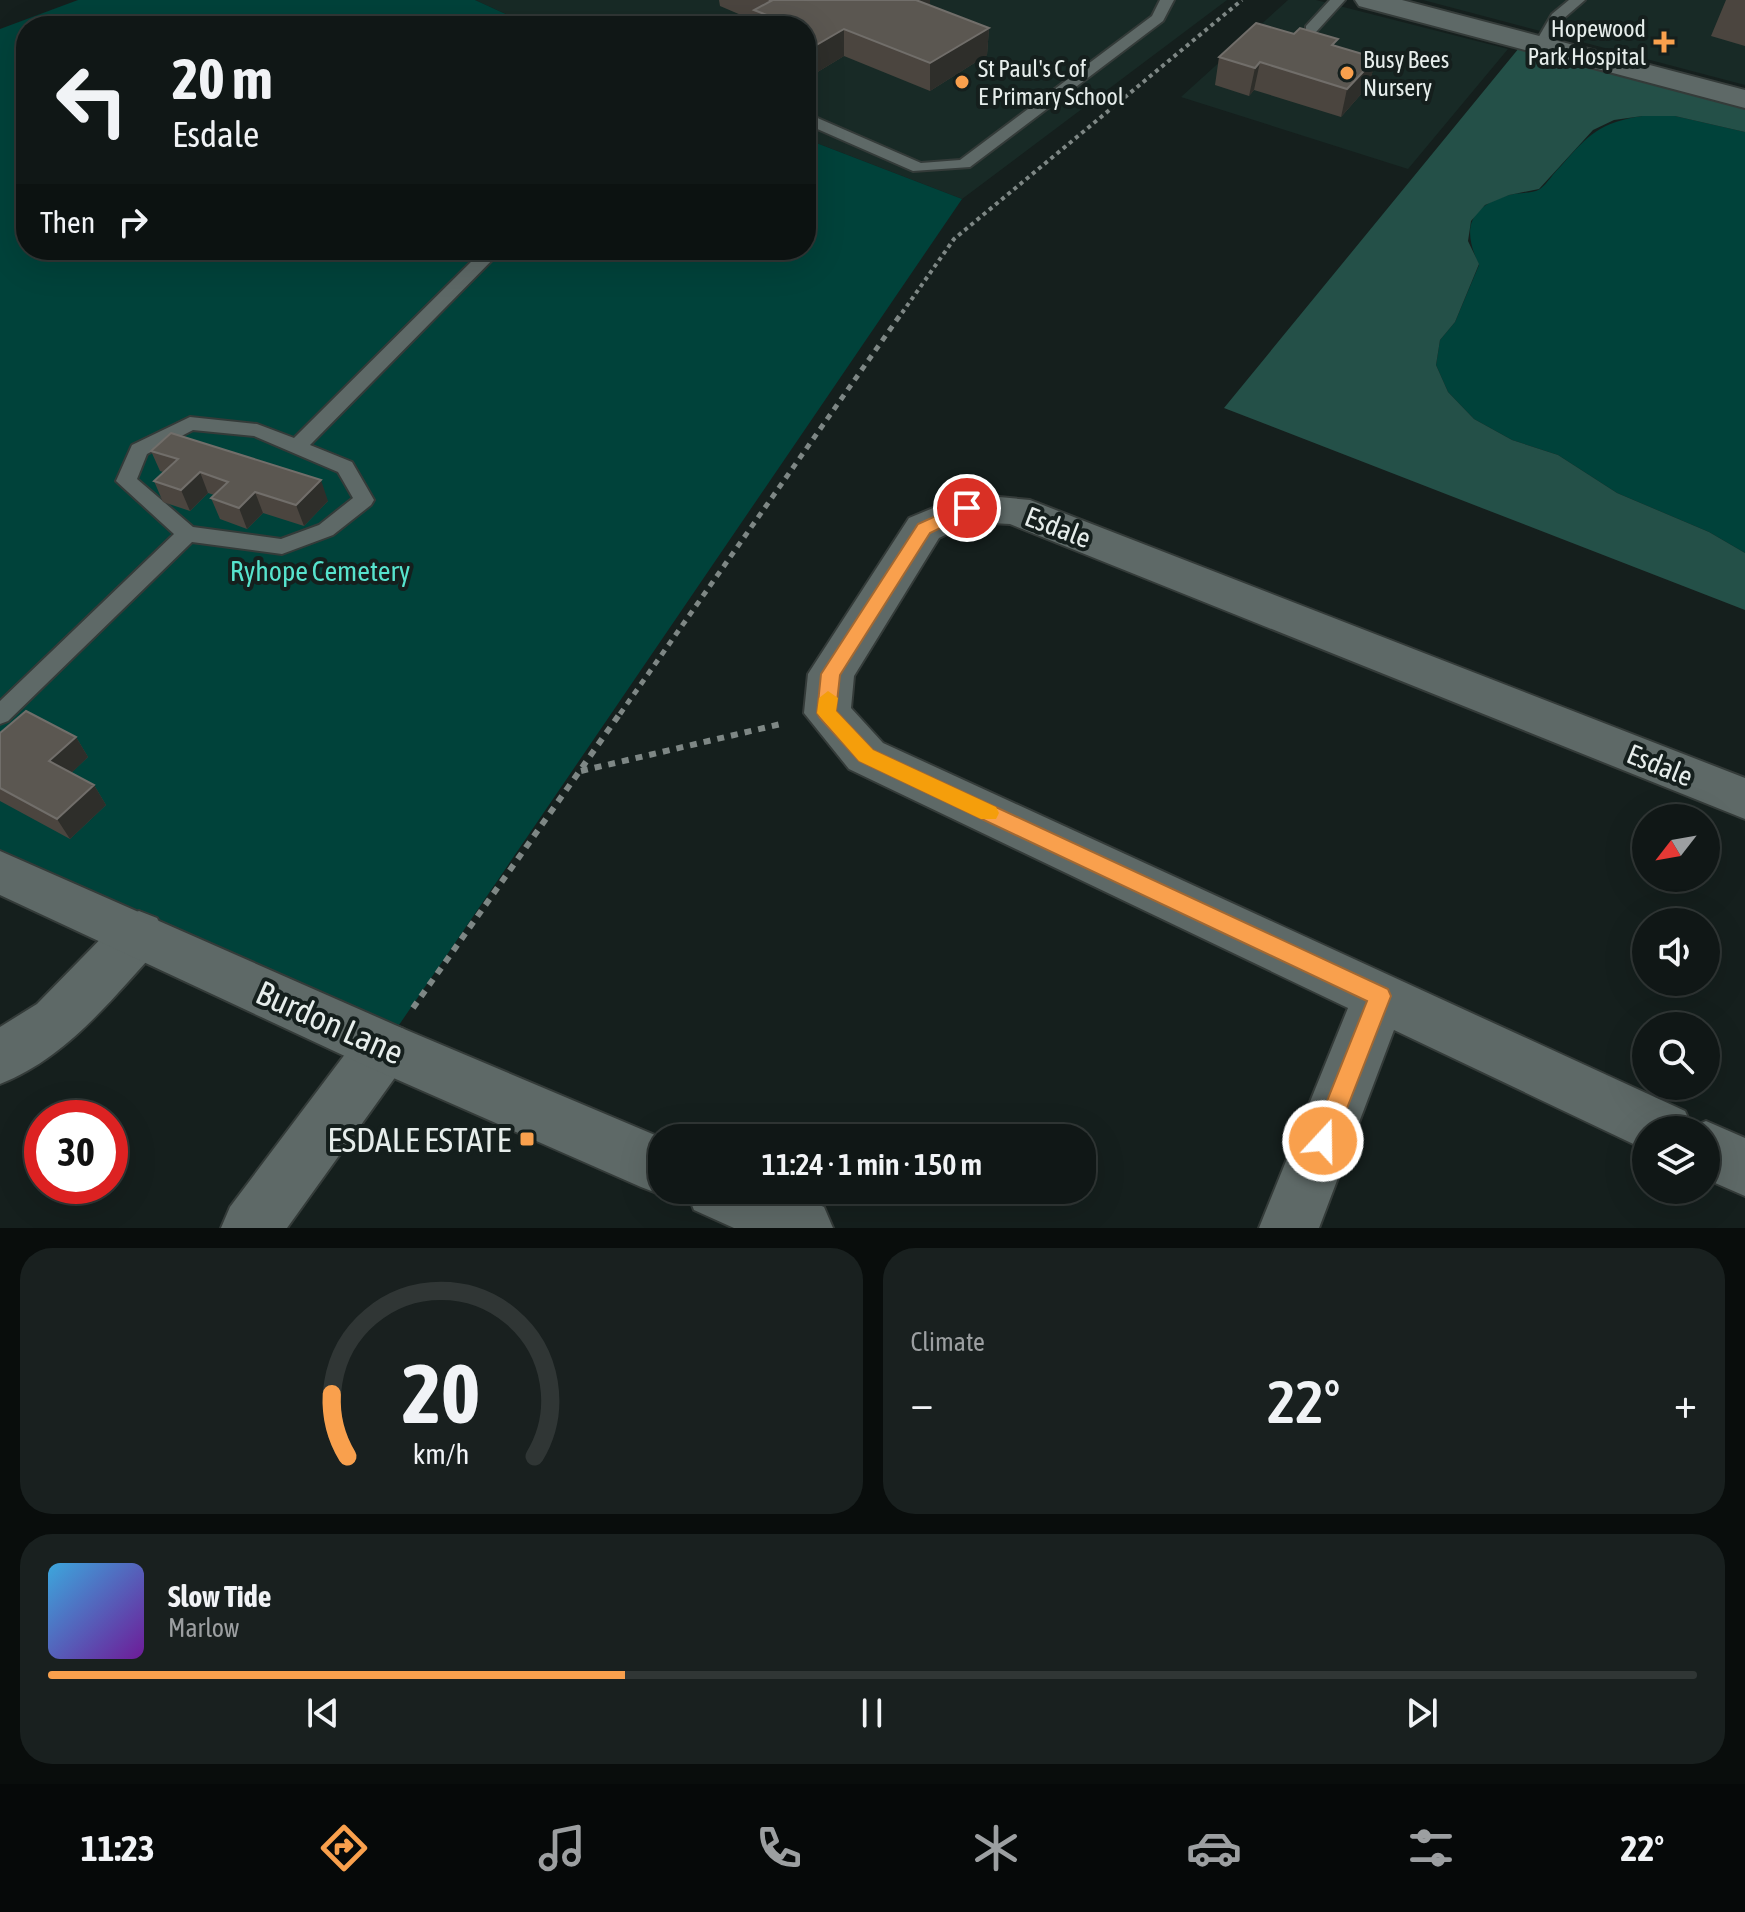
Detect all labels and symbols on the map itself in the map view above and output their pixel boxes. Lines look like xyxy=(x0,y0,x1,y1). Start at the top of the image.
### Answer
place label: Hopewood Park Hospital xyxy=(1528,15,1647,70)
marker: Hopewood Park Hospital xyxy=(1653,31,1675,53)
place label: Busy Bees Nursery xyxy=(1363,46,1449,101)
place label: St Paul's C of E Primary School xyxy=(978,55,1125,110)
marker: Busy Bees Nursery xyxy=(1338,64,1356,82)
marker: St Paul's C of E Primary School xyxy=(953,73,971,91)
pin xyxy=(933,474,1001,542)
street label: Esdale xyxy=(1021,500,1095,554)
park label: Ryhope Cemetery xyxy=(230,555,410,587)
street label: Esdale xyxy=(1622,737,1698,793)
north arrow xyxy=(1632,804,1720,892)
street label: Burdon Lane xyxy=(250,972,410,1072)
position arrow xyxy=(1281,1099,1365,1183)
speed limit sign: 30 xyxy=(24,1100,128,1204)
place label: ESDALE ESTATE xyxy=(327,1120,512,1159)
marker: ESDALE ESTATE xyxy=(518,1130,536,1148)

